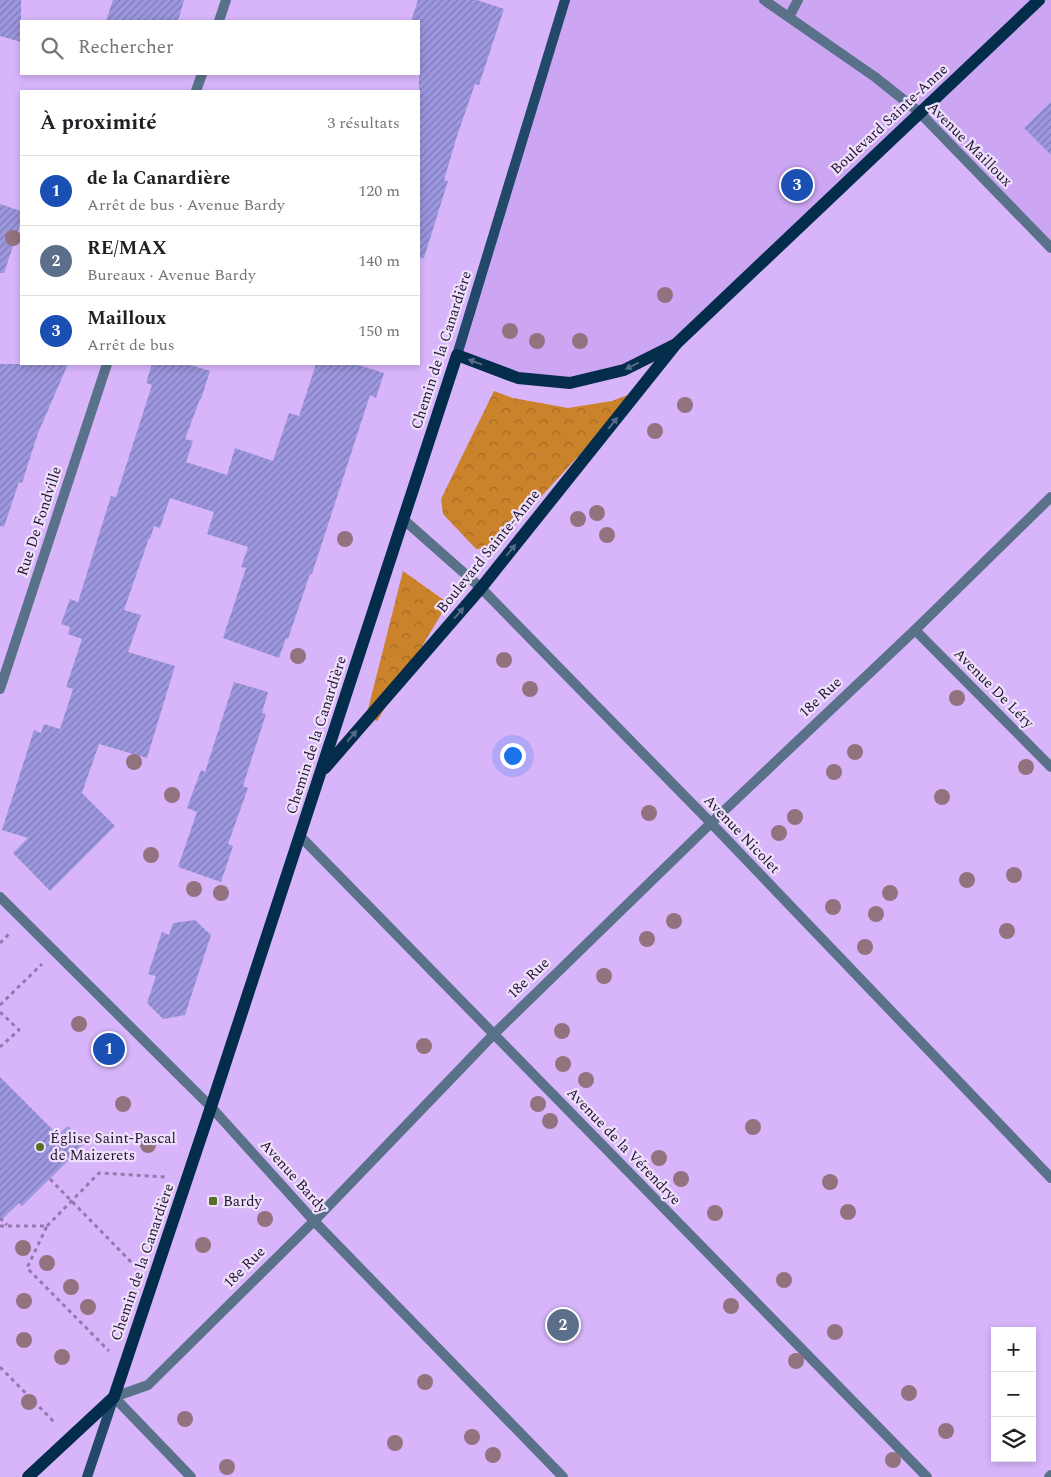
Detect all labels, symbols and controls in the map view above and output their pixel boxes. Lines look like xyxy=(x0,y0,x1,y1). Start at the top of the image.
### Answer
search box xyxy=(20,20,420,75)
text: Rechercher xyxy=(78,33,174,62)
icon: search xyxy=(38,34,66,62)
street label: Boulevard Sainte-Anne xyxy=(825,59,953,180)
street label: Avenue Mailloux xyxy=(922,96,1018,193)
text: À proximité xyxy=(40,107,157,139)
text: 3 résultats xyxy=(327,111,400,135)
text: de la Canardière xyxy=(87,164,230,193)
pin: 3 xyxy=(781,166,813,204)
text: 1 xyxy=(52,179,60,203)
text: 120 m xyxy=(358,179,400,203)
text: Arrêt de bus · Avenue Bardy xyxy=(87,193,285,217)
text: RE/MAX xyxy=(87,234,167,263)
text: 2 xyxy=(52,249,60,273)
text: 140 m xyxy=(358,249,400,273)
text: Bureaux · Avenue Bardy xyxy=(87,263,256,287)
street label: Chemin de la Canardière xyxy=(405,268,478,432)
text: Mailloux xyxy=(87,304,166,333)
text: 3 xyxy=(52,319,60,343)
text: 150 m xyxy=(358,319,400,343)
text: Arrêt de bus xyxy=(87,333,175,357)
one-way arrow xyxy=(467,358,482,366)
one-way arrow xyxy=(625,362,639,370)
one-way arrow xyxy=(607,417,618,430)
street label: Rue De Fondville xyxy=(11,463,68,579)
street label: Boulevard Sainte-Anne xyxy=(431,484,546,618)
one-way arrow xyxy=(506,544,517,557)
one-way arrow xyxy=(453,608,465,620)
street label: Avenue De Léry xyxy=(948,643,1040,734)
street label: Chemin de la Canardière xyxy=(280,653,353,817)
street label: 18e Rue xyxy=(794,671,847,723)
one-way arrow xyxy=(347,730,358,743)
your location xyxy=(500,743,526,769)
street label: Avenue Nicolet xyxy=(698,790,785,879)
street label: 18e Rue xyxy=(502,952,555,1005)
pin: 1 xyxy=(93,1030,125,1068)
street label: Avenue de la Vérendrye xyxy=(561,1082,686,1211)
place label: Église Saint-Pascal de Maizerets xyxy=(50,1127,176,1167)
street label: Avenue Bardy xyxy=(254,1134,333,1219)
marker: Église Saint-Pascal de Maizerets xyxy=(34,1141,46,1153)
street label: Chemin de la Canardière xyxy=(105,1180,180,1344)
place label: Bardy xyxy=(223,1190,263,1213)
marker: Bardy xyxy=(207,1195,219,1207)
street label: 18e Rue xyxy=(218,1241,271,1294)
pin: 2 xyxy=(547,1306,579,1344)
map controls xyxy=(991,1327,1036,1462)
button: + xyxy=(991,1327,1036,1372)
button: − xyxy=(991,1372,1036,1417)
button: layers xyxy=(991,1417,1036,1462)

